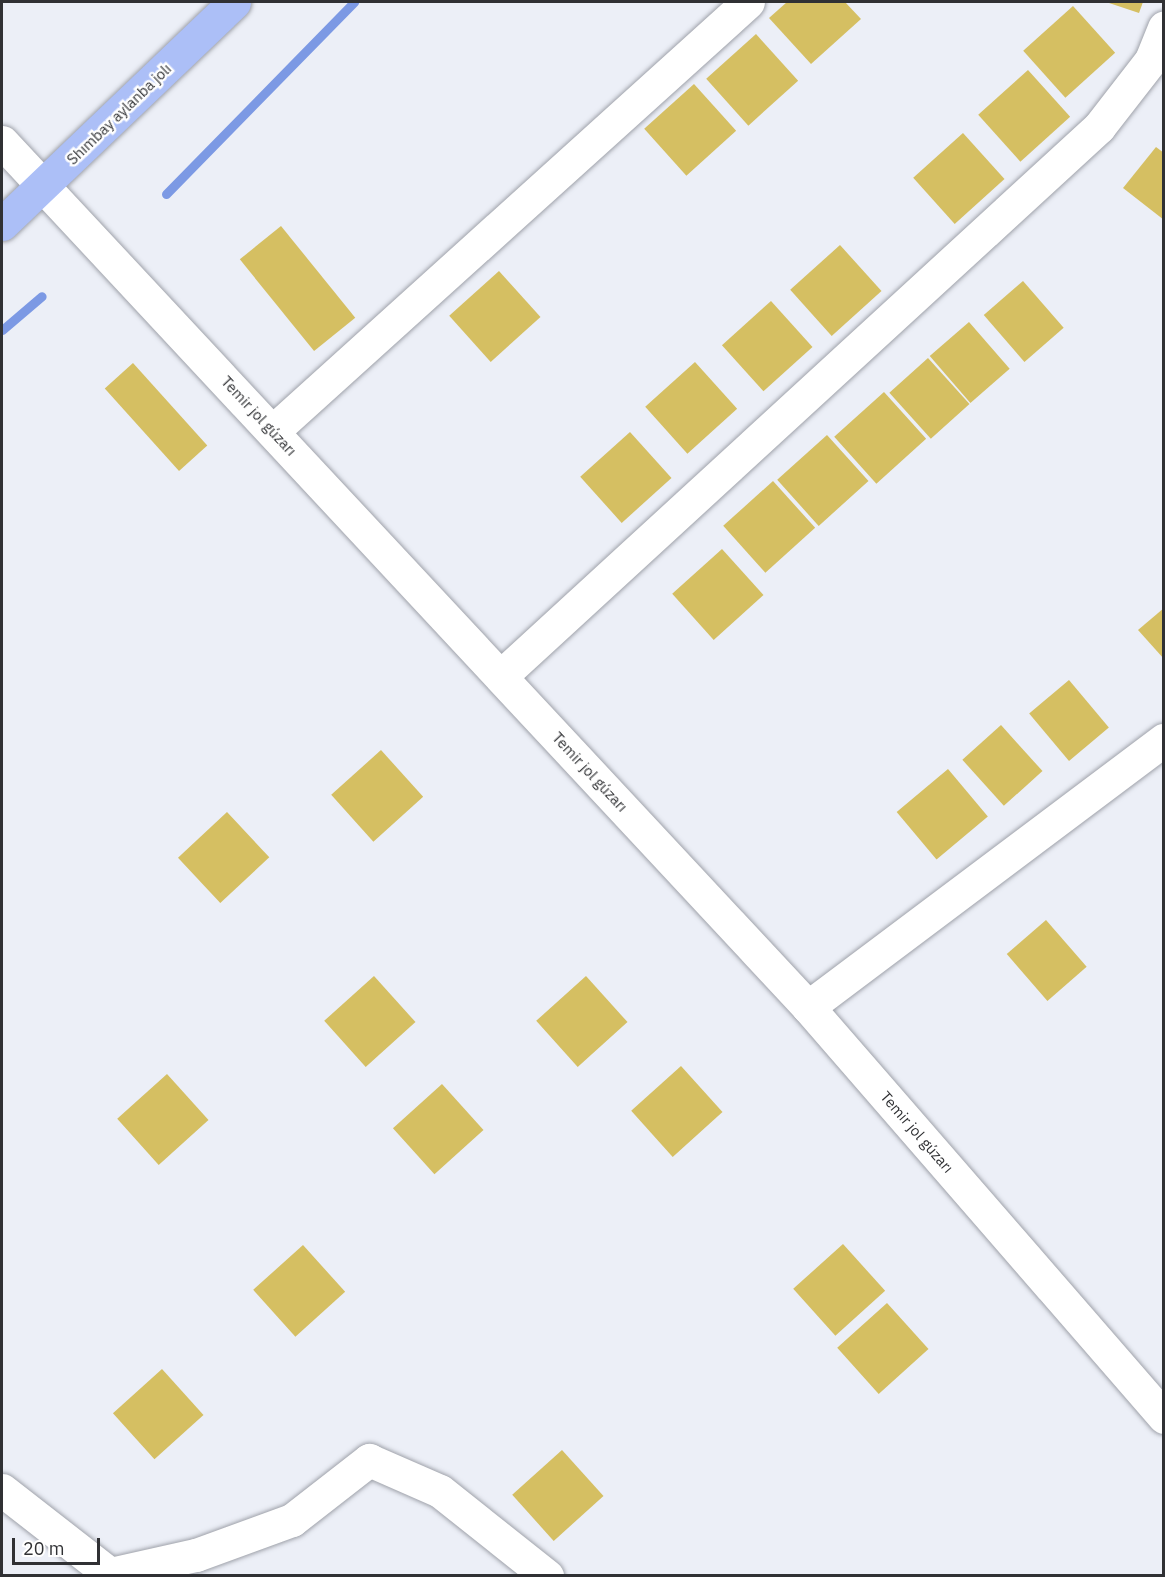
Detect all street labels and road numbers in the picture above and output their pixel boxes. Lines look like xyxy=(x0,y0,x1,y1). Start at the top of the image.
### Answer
street label: Shımbay aylanba jolı xyxy=(63,60,175,168)
street label: Temir jol gúzarı xyxy=(218,373,300,459)
street label: Temir jol gúzarı xyxy=(549,729,631,815)
street label: Temir jol gúzarı xyxy=(877,1088,957,1176)

